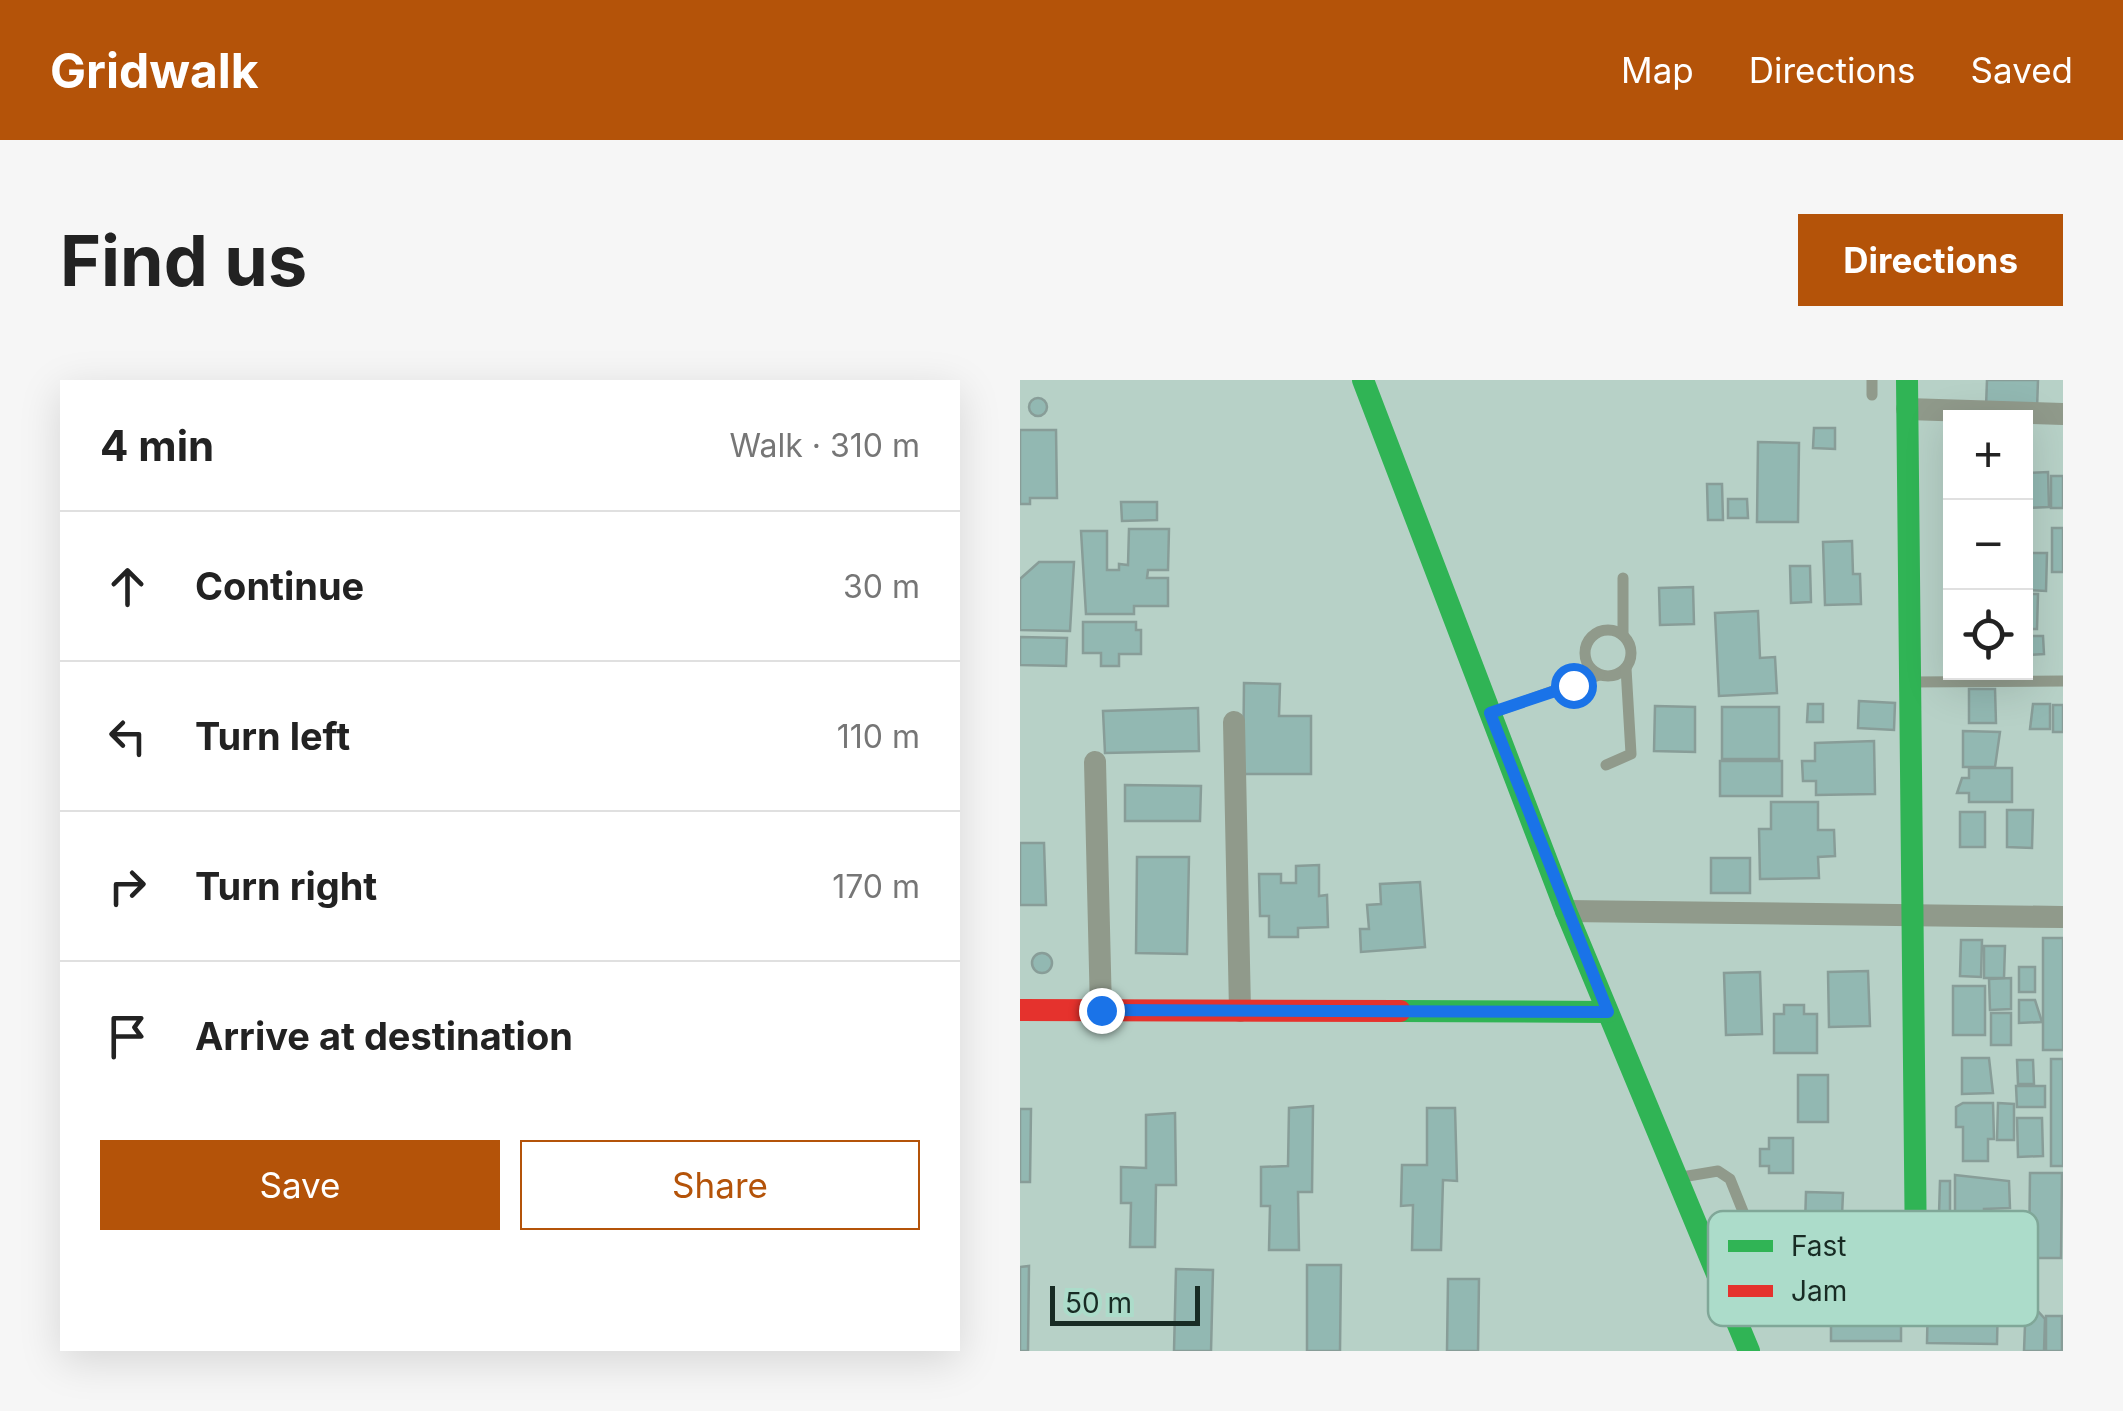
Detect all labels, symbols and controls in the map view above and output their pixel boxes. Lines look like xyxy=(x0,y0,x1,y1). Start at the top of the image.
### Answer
text: Gridwalk xyxy=(50,41,259,100)
text: Map xyxy=(1621,49,1694,91)
text: Directions xyxy=(1749,49,1916,91)
text: Saved xyxy=(1971,49,2073,91)
button: Directions xyxy=(1798,214,2063,306)
text: Find us xyxy=(60,218,307,303)
map controls xyxy=(1943,410,2033,680)
button: + xyxy=(1943,410,2033,500)
text: 4 min xyxy=(100,420,214,471)
text: Walk · 310 m xyxy=(730,426,920,465)
button: − xyxy=(1943,500,2033,590)
icon: ahead xyxy=(100,559,155,614)
text: Continue xyxy=(195,563,364,609)
text: 30 m xyxy=(843,567,920,606)
button: locate xyxy=(1943,590,2033,680)
route start xyxy=(1551,663,1597,709)
icon: left xyxy=(100,709,155,764)
text: Turn left xyxy=(195,713,350,759)
text: 110 m xyxy=(837,717,920,756)
icon: right xyxy=(100,859,155,914)
text: Turn right xyxy=(195,863,377,909)
text: 170 m xyxy=(832,867,920,906)
route end xyxy=(1079,988,1125,1034)
icon: arrive xyxy=(100,1009,155,1064)
text: Arrive at destination xyxy=(195,1013,573,1059)
button: Save xyxy=(100,1140,500,1230)
button: Share xyxy=(520,1140,920,1230)
legend xyxy=(1708,1211,2038,1326)
text: Fast xyxy=(1791,1229,1847,1263)
text: Jam xyxy=(1791,1274,1847,1308)
scale bar xyxy=(1050,1281,1200,1326)
text: 50 m xyxy=(1065,1286,1132,1320)

